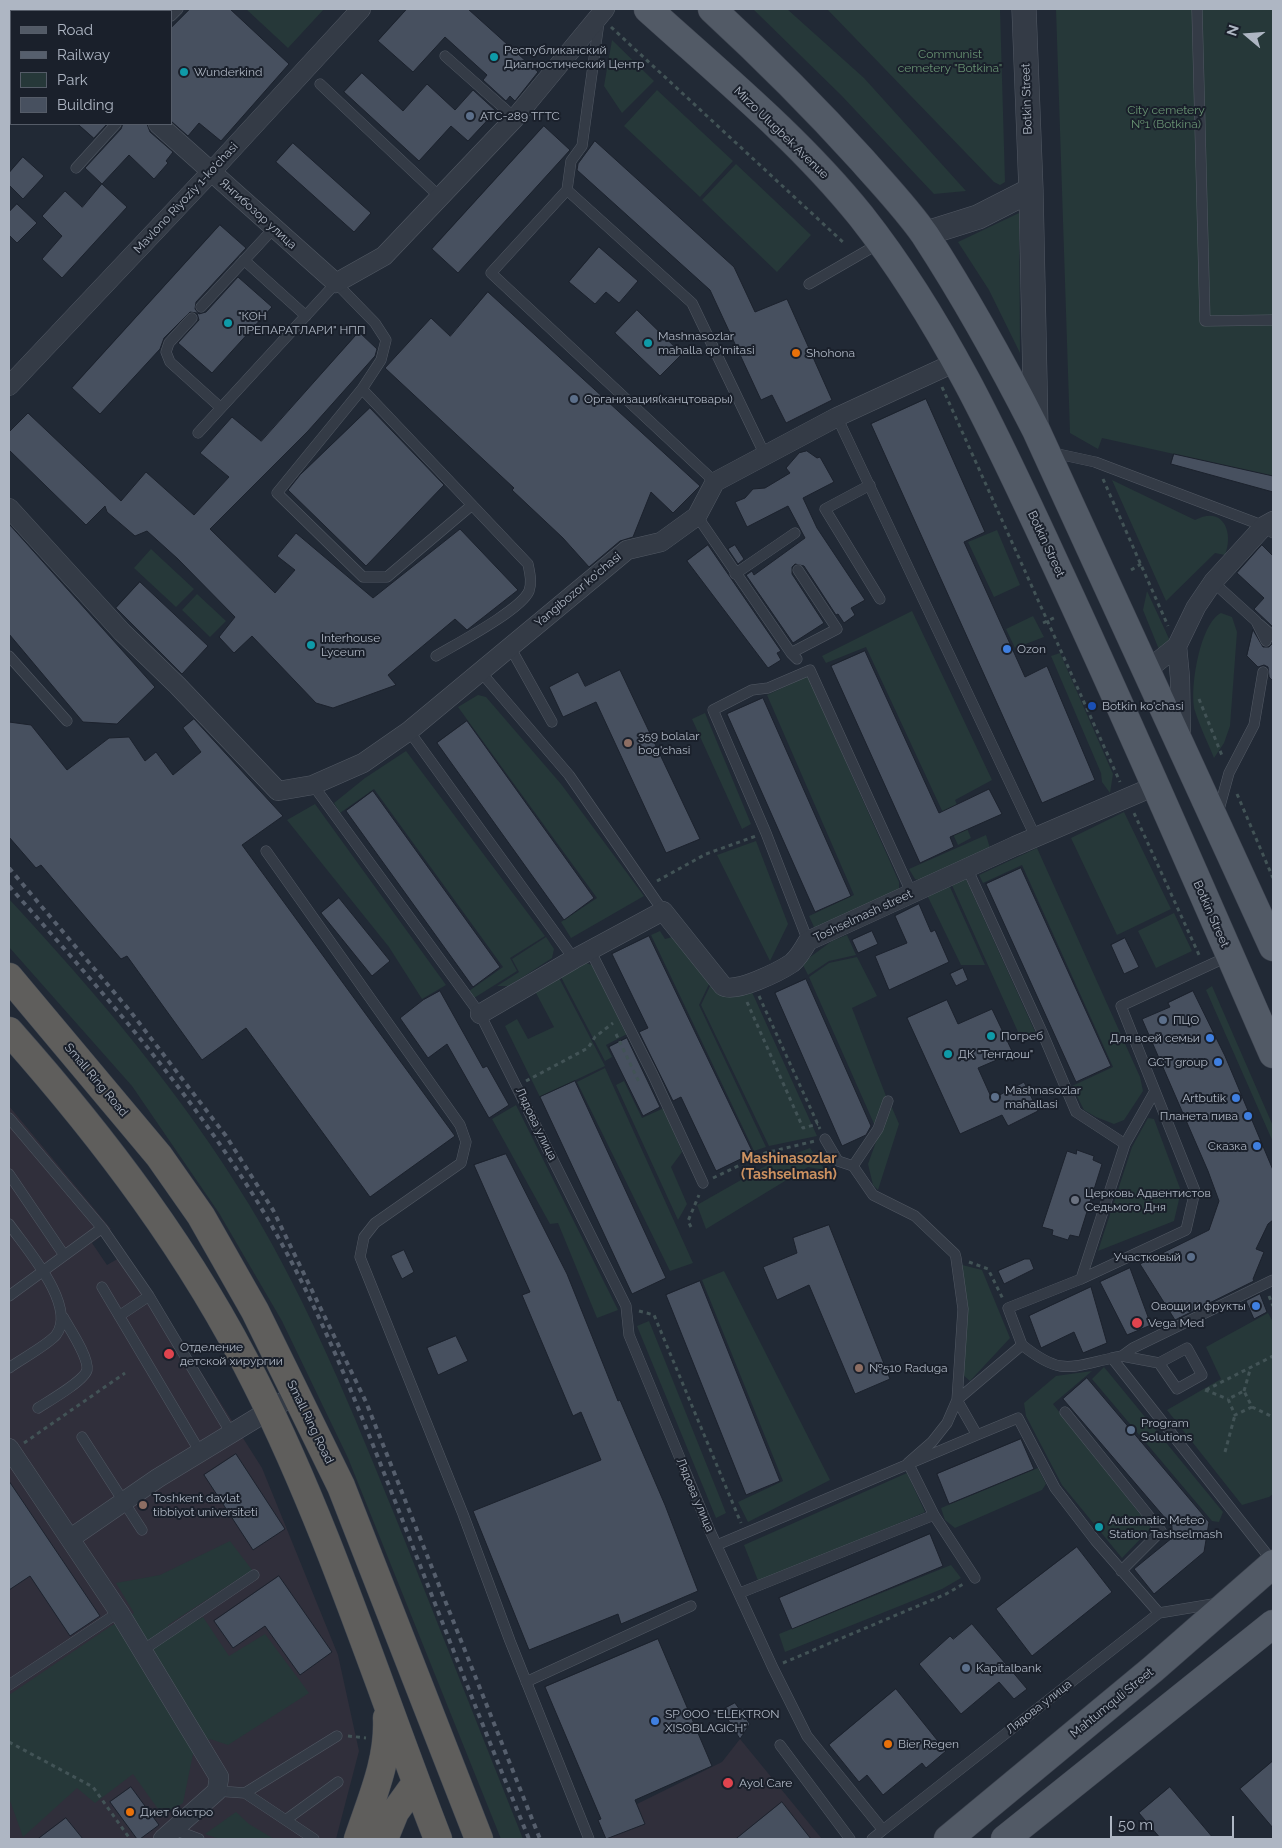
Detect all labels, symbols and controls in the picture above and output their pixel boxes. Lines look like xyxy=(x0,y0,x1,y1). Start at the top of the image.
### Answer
legend xyxy=(10,10,172,125)
north arrow xyxy=(1222,10,1272,60)
text: Road xyxy=(57,21,93,39)
text: N xyxy=(1223,23,1242,38)
place label: Республиканский Диагностический Центр xyxy=(504,43,644,71)
text: Railway xyxy=(57,46,110,64)
park label: Communist cemetery "Botkina" xyxy=(898,47,1002,75)
marker: Республиканский Диагностический Центр xyxy=(488,51,500,63)
street label: Botkin Street xyxy=(1019,63,1035,135)
place label: Wunderkind xyxy=(194,65,262,79)
marker: Wunderkind xyxy=(178,66,190,78)
text: Park xyxy=(57,71,88,89)
street label: Mirzo Ulugbek Avenue xyxy=(731,84,831,182)
text: Building xyxy=(57,96,114,114)
park label: City cemetery №1 (Botkina) xyxy=(1127,103,1205,131)
place label: АТС-289 ТГТС xyxy=(480,109,560,123)
marker: АТС-289 ТГТС xyxy=(464,110,476,122)
street label: Mavlono Riyoziy 1-ko'chasi xyxy=(131,140,241,256)
street label: Янгибозор улица xyxy=(217,176,299,252)
place label: "КОН ПРЕПАРАТЛАРИ" НПП xyxy=(238,309,365,337)
marker: "КОН ПРЕПАРАТЛАРИ" НПП xyxy=(222,317,234,329)
place label: Mashnasozlar mahalla qo'mitasi xyxy=(658,329,755,357)
marker: Mashnasozlar mahalla qo'mitasi xyxy=(642,337,654,349)
place label: Shohona xyxy=(806,346,855,360)
marker: Shohona xyxy=(790,347,802,359)
place label: Организация(канцтовары) xyxy=(584,392,733,406)
marker: Организация(канцтовары) xyxy=(568,393,580,405)
street label: Botkin Street xyxy=(1024,509,1068,579)
street label: Yangibozor ko'chasi xyxy=(532,550,624,630)
place label: Interhouse Lyceum xyxy=(321,631,380,659)
marker: Interhouse Lyceum xyxy=(305,639,317,651)
place label: Ozon xyxy=(1017,642,1046,656)
marker: Ozon xyxy=(1001,643,1013,655)
place label: Botkin ko'chasi xyxy=(1102,699,1184,713)
marker: Botkin ko'chasi xyxy=(1086,700,1098,712)
place label: 359 bolalar bog'chasi xyxy=(638,729,699,757)
marker: 359 bolalar bog'chasi xyxy=(622,737,634,749)
street label: Botkin Street xyxy=(1190,878,1232,950)
street label: Toshselmash street xyxy=(811,887,915,945)
place label: ПЦО xyxy=(1173,1013,1199,1027)
marker: ПЦО xyxy=(1157,1014,1169,1026)
place label: Погреб xyxy=(1001,1029,1043,1043)
marker: Погреб xyxy=(985,1030,997,1042)
place label: Для всей семьи xyxy=(1110,1031,1200,1045)
marker: Для всей семьи xyxy=(1204,1032,1216,1044)
street label: Small Ring Road xyxy=(61,1040,131,1120)
place label: ДК "Тенгдош" xyxy=(958,1047,1033,1061)
marker: ДК "Тенгдош" xyxy=(942,1048,954,1060)
place label: GCT group xyxy=(1148,1055,1208,1069)
marker: GCT group xyxy=(1212,1056,1224,1068)
place label: Mashnasozlar mahallasi xyxy=(1005,1083,1081,1111)
street label: Лядова улица xyxy=(512,1085,560,1163)
marker: Mashnasozlar mahallasi xyxy=(989,1091,1001,1103)
place label: Artbutik xyxy=(1182,1091,1226,1105)
marker: Artbutik xyxy=(1230,1092,1242,1104)
place label: Планета пива xyxy=(1160,1109,1238,1123)
marker: Планета пива xyxy=(1242,1110,1254,1122)
place label: Сказка xyxy=(1208,1139,1247,1153)
marker: Сказка xyxy=(1251,1140,1263,1152)
district label: Mashinasozlar (Tashselmash) xyxy=(741,1151,837,1184)
place label: Церковь Адвентистов Седьмого Дня xyxy=(1085,1186,1211,1214)
marker: Церковь Адвентистов Седьмого Дня xyxy=(1069,1194,1081,1206)
place label: Участковый xyxy=(1114,1250,1181,1264)
marker: Участковый xyxy=(1185,1251,1197,1263)
place label: Овощи и фрукты xyxy=(1151,1299,1246,1313)
marker: Овощи и фрукты xyxy=(1250,1300,1262,1312)
marker: Vega Med xyxy=(1130,1316,1144,1330)
place label: Vega Med xyxy=(1148,1316,1204,1330)
place label: Отделение детской хирургии xyxy=(180,1340,283,1368)
marker: Отделение детской хирургии xyxy=(162,1347,176,1361)
place label: №510 Raduga xyxy=(869,1361,948,1375)
marker: №510 Raduga xyxy=(853,1362,865,1374)
street label: Small Ring Road xyxy=(284,1378,336,1466)
place label: Program Solutions xyxy=(1141,1416,1192,1444)
marker: Program Solutions xyxy=(1125,1424,1137,1436)
street label: Лядова улица xyxy=(673,1456,717,1534)
place label: Toshkent davlat tibbiyot universiteti xyxy=(153,1491,258,1519)
marker: Toshkent davlat tibbiyot universiteti xyxy=(137,1499,149,1511)
place label: Automatic Meteo Station Tashselmash xyxy=(1109,1513,1222,1541)
marker: Automatic Meteo Station Tashselmash xyxy=(1093,1521,1105,1533)
place label: Kapitalbank xyxy=(976,1661,1041,1675)
marker: Kapitalbank xyxy=(960,1662,972,1674)
street label: Mahtumquli Street xyxy=(1068,1665,1156,1741)
street label: Лядова улица xyxy=(1003,1677,1075,1737)
place label: SP OOO “ELEKTRON XISOBLAGICH” xyxy=(665,1707,779,1735)
marker: SP OOO “ELEKTRON XISOBLAGICH” xyxy=(649,1715,661,1727)
place label: Bier Regen xyxy=(898,1737,959,1751)
marker: Bier Regen xyxy=(882,1738,894,1750)
marker: Ayol Care xyxy=(721,1776,735,1790)
place label: Ayol Care xyxy=(739,1776,792,1790)
place label: Диет бистро xyxy=(140,1805,213,1819)
marker: Диет бистро xyxy=(124,1806,136,1818)
scale bar xyxy=(1112,1806,1236,1838)
text: 50 m xyxy=(1118,1816,1153,1834)

